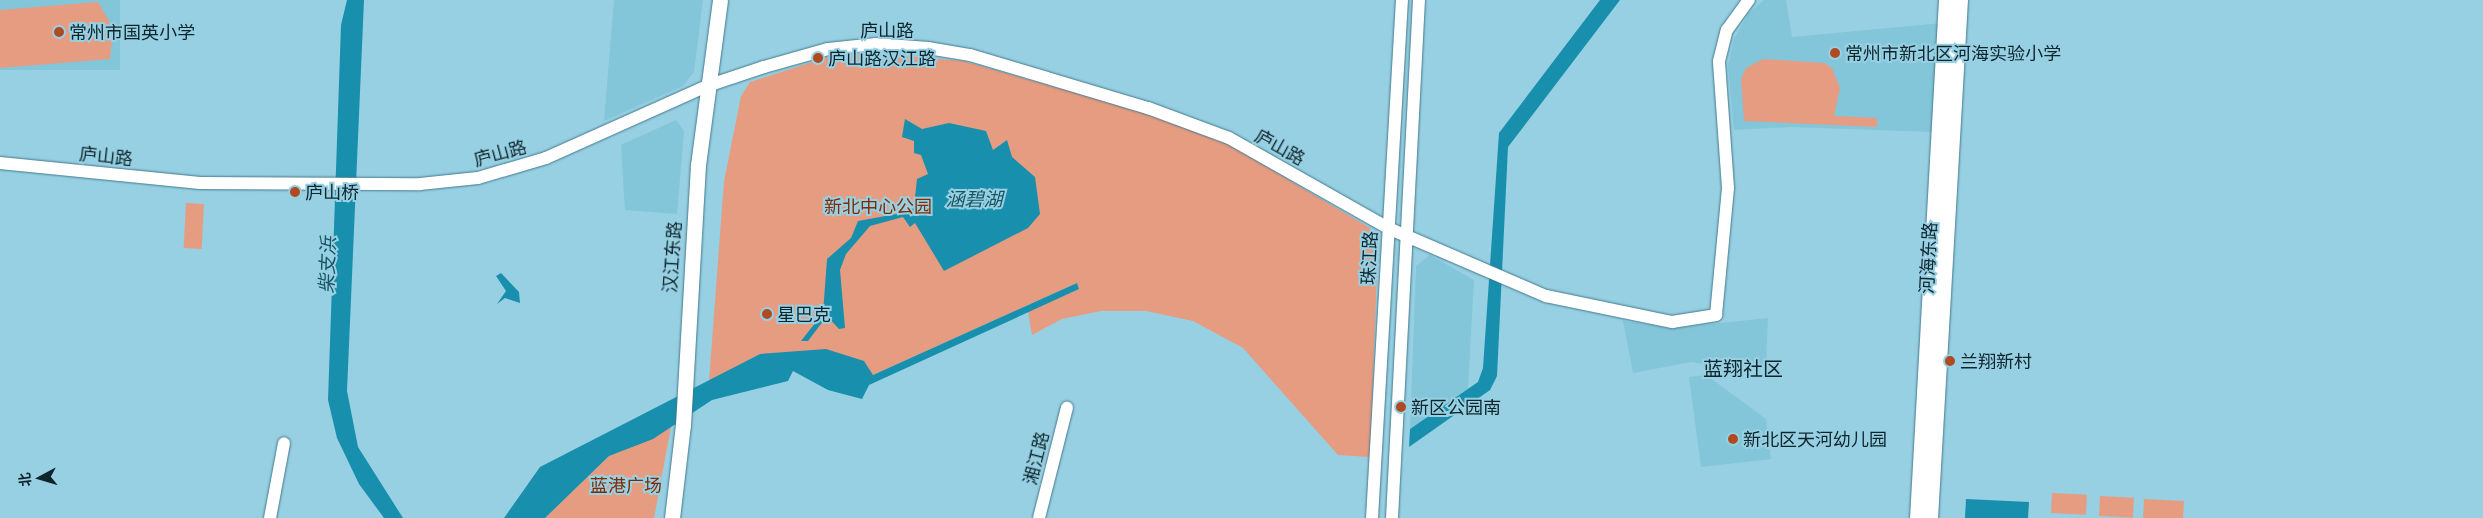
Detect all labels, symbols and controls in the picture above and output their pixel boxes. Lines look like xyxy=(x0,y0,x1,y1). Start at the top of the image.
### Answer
street label: 庐山路 xyxy=(860,19,914,41)
place label: 常州市国英小学 xyxy=(69,21,195,43)
marker: 常州市国英小学 xyxy=(53,26,65,38)
place label: 常州市新北区河海实验小学 xyxy=(1845,42,2061,64)
place label: 庐山路汉江路 xyxy=(828,47,936,69)
marker: 常州市新北区河海实验小学 xyxy=(1829,47,1841,59)
marker: 庐山路汉江路 xyxy=(812,52,824,64)
street label: 庐山路 xyxy=(1251,124,1309,170)
street label: 庐山路 xyxy=(471,136,529,170)
street label: 庐山路 xyxy=(78,142,134,170)
place label: 庐山桥 xyxy=(305,181,359,203)
marker: 庐山桥 xyxy=(289,186,301,198)
water label: 涵碧湖 xyxy=(946,188,1002,210)
park label: 新北中心公园 xyxy=(824,195,932,217)
street label: 汉江东路 xyxy=(659,220,685,294)
street label: 河海东路 xyxy=(1915,221,1941,295)
street label: 珠江路 xyxy=(1357,230,1381,286)
water label: 柴支浜 xyxy=(315,236,339,294)
place label: 星巴克 xyxy=(777,303,831,325)
marker: 星巴克 xyxy=(761,308,773,320)
place label: 兰翔新村 xyxy=(1960,350,2032,372)
marker: 兰翔新村 xyxy=(1944,355,1956,367)
district label: 蓝翔社区 xyxy=(1703,356,1783,380)
place label: 新区公园南 xyxy=(1411,396,1501,418)
marker: 新区公园南 xyxy=(1395,401,1407,413)
place label: 新北区天河幼儿园 xyxy=(1743,428,1887,450)
street label: 湘江路 xyxy=(1019,429,1053,487)
marker: 新北区天河幼儿园 xyxy=(1727,433,1739,445)
north arrow xyxy=(15,453,65,503)
text: 北 xyxy=(15,472,34,487)
park label: 蓝港广场 xyxy=(590,474,662,496)

